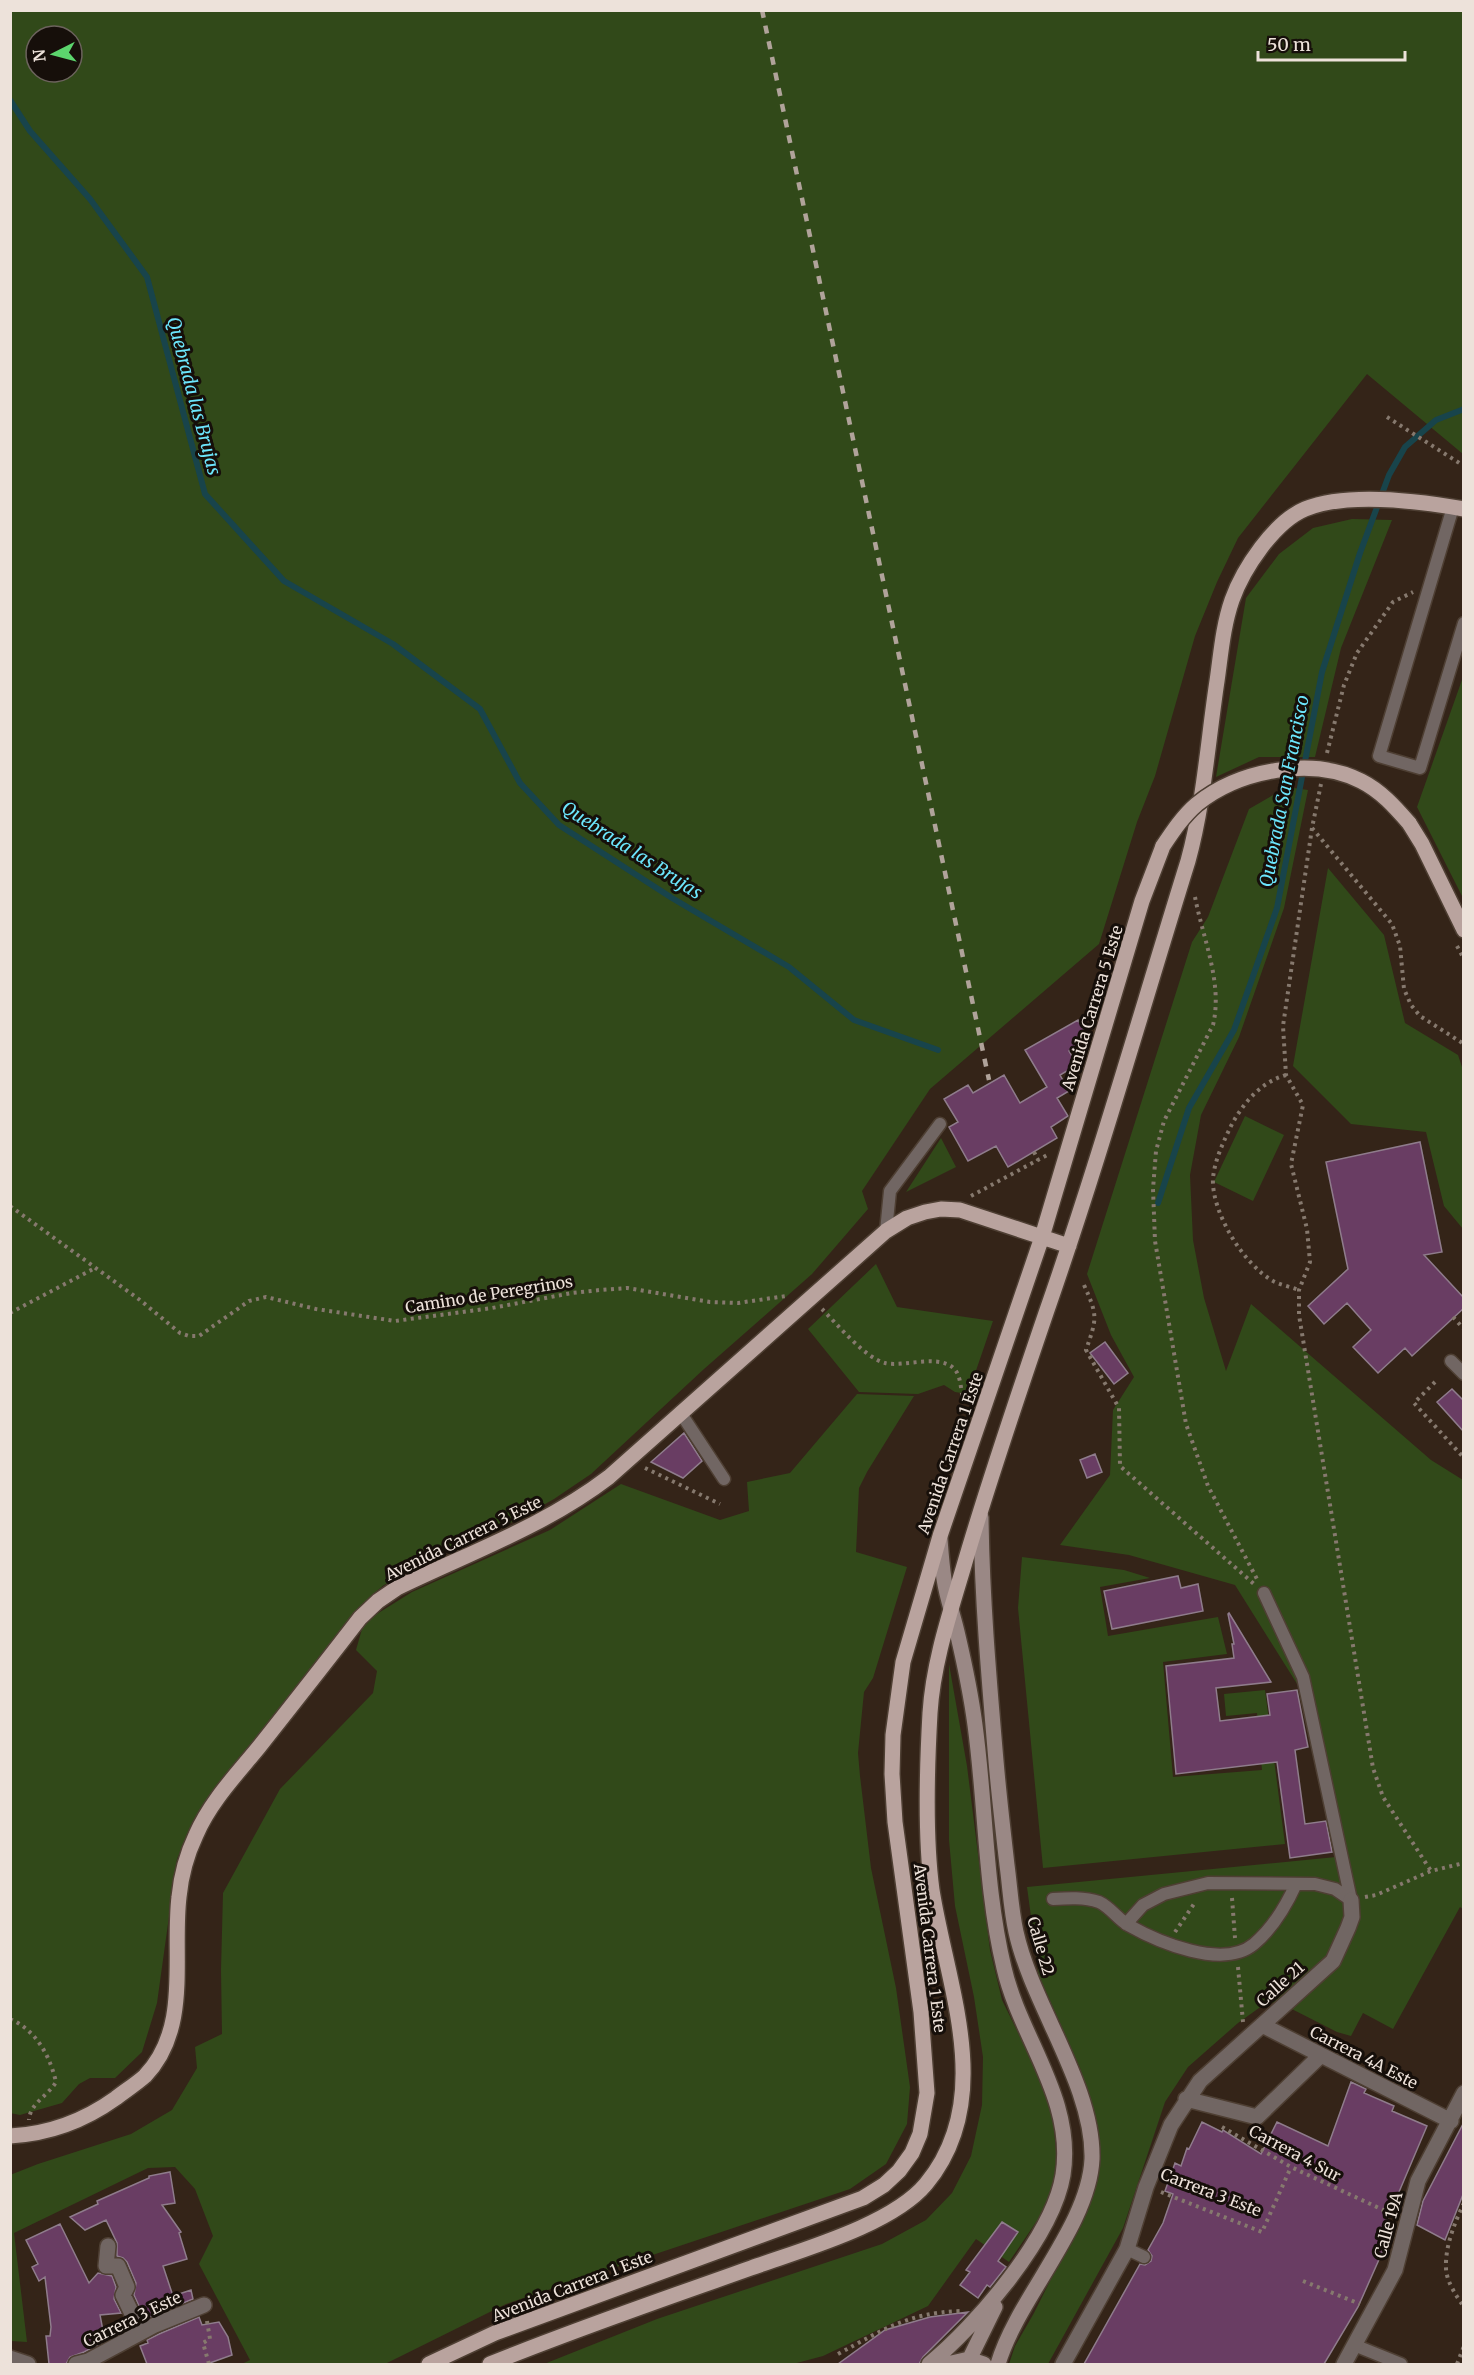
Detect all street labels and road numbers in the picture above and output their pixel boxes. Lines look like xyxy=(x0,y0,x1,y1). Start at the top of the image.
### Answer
street label: Avenida Carrera 5 Este xyxy=(1057,923,1127,1094)
street label: Camino de Peregrinos xyxy=(404,1271,574,1317)
street label: Avenida Carrera 1 Este xyxy=(913,1369,987,1538)
street label: Avenida Carrera 3 Este xyxy=(380,1491,545,1585)
street label: Avenida Carrera 1 Este xyxy=(910,1861,950,2034)
street label: Calle 22 xyxy=(1023,1914,1059,1978)
street label: Calle 21 xyxy=(1252,1957,1308,2011)
street label: Carrera 4A Este xyxy=(1307,2021,1421,2093)
street label: Carrera 4 Sur xyxy=(1246,2120,1344,2186)
street label: Carrera 3 Este xyxy=(1158,2164,1264,2220)
street label: Calle 19A xyxy=(1370,2189,1407,2260)
street label: Avenida Carrera 1 Este xyxy=(488,2246,655,2326)
street label: Carrera 3 Este xyxy=(80,2287,184,2351)

